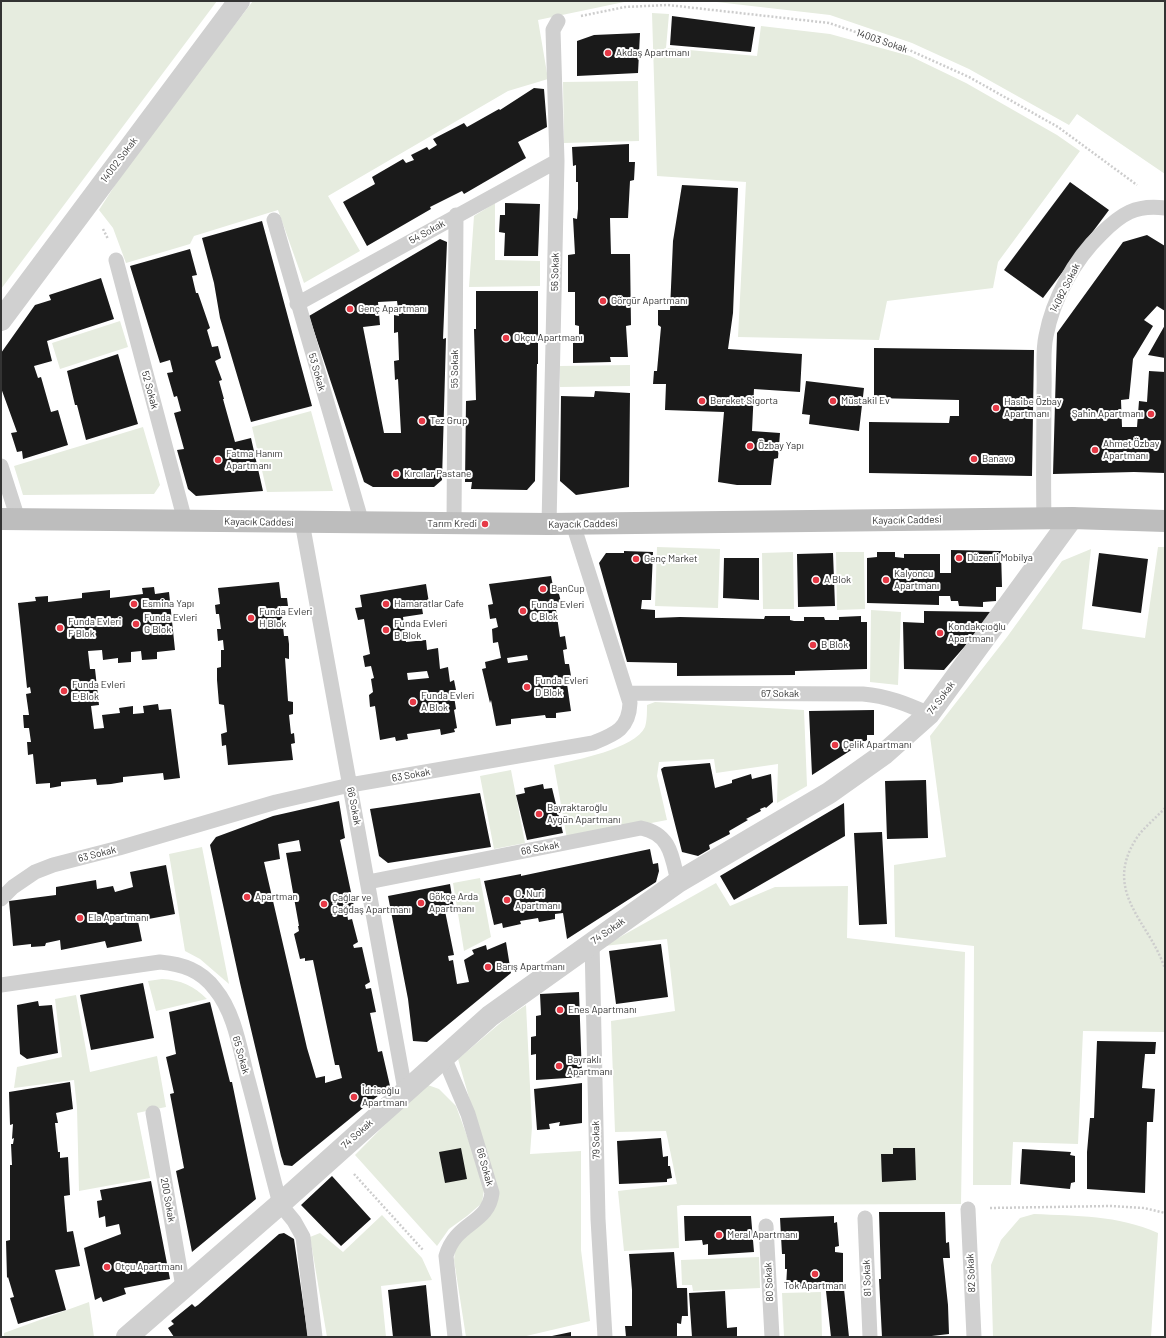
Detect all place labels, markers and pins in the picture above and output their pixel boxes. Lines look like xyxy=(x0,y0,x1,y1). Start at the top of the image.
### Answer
place label: Akdaş Apartmanı xyxy=(616,47,689,59)
marker: Akdaş Apartmanı xyxy=(603,48,613,58)
place label: Görgür Apartmanı xyxy=(611,295,687,307)
marker: Görgür Apartmanı xyxy=(598,296,608,306)
place label: Genç Apartmanı xyxy=(358,303,427,315)
marker: Genç Apartmanı xyxy=(345,304,355,314)
place label: Okçu Apartmanı xyxy=(514,332,583,344)
marker: Okçu Apartmanı xyxy=(501,333,511,343)
place label: Bereket Sigorta xyxy=(710,395,778,407)
place label: Müstakil Ev xyxy=(841,395,890,407)
marker: Bereket Sigorta xyxy=(697,396,707,406)
marker: Müstakil Ev xyxy=(828,396,838,406)
place label: Hasibe Özbay Apartmanı xyxy=(1004,396,1062,420)
marker: Hasibe Özbay Apartmanı xyxy=(991,403,1001,413)
place label: Şahin Apartmanı xyxy=(1072,408,1143,420)
marker: Şahin Apartmanı xyxy=(1146,409,1156,419)
place label: Tez Grup xyxy=(430,415,467,427)
marker: Tez Grup xyxy=(417,416,427,426)
place label: Ahmet Özbay Apartmanı xyxy=(1103,438,1159,462)
place label: Özbay Yapı xyxy=(758,440,804,452)
marker: Özbay Yapı xyxy=(745,441,755,451)
marker: Ahmet Özbay Apartmanı xyxy=(1090,445,1100,455)
place label: Fatma Hanım Apartmanı xyxy=(226,448,283,472)
place label: Banavo xyxy=(982,453,1014,465)
marker: Banavo xyxy=(969,454,979,464)
marker: Fatma Hanım Apartmanı xyxy=(213,455,223,465)
place label: Kırcılar Pastane xyxy=(404,468,471,480)
marker: Kırcılar Pastane xyxy=(391,469,401,479)
place label: Tarım Kredi xyxy=(427,518,477,530)
marker: Tarım Kredi xyxy=(480,519,490,529)
place label: Düzenli Mobilya xyxy=(967,552,1033,564)
place label: Genç Market xyxy=(644,553,698,565)
marker: Düzenli Mobilya xyxy=(954,553,964,563)
marker: Genç Market xyxy=(631,554,641,564)
place label: Kalyoncu Apartmanı xyxy=(894,568,939,592)
place label: A Blok xyxy=(824,574,851,586)
marker: A Blok xyxy=(811,575,821,585)
marker: Kalyoncu Apartmanı xyxy=(881,575,891,585)
place label: BanCup xyxy=(551,583,585,595)
marker: BanCup xyxy=(538,584,548,594)
place label: Esmina Yapı xyxy=(142,598,194,610)
place label: Hamaratlar Cafe xyxy=(394,598,464,610)
marker: Esmina Yapı xyxy=(129,599,139,609)
marker: Hamaratlar Cafe xyxy=(381,599,391,609)
place label: Funda Evleri C Blok xyxy=(531,599,584,622)
place label: Funda Evleri H Blok xyxy=(259,606,312,630)
marker: Funda Evleri C Blok xyxy=(518,606,528,616)
place label: Funda Evleri G Blok xyxy=(144,612,197,636)
marker: Funda Evleri H Blok xyxy=(246,613,256,623)
place label: Funda Evleri F Blok xyxy=(68,616,121,640)
place label: Funda Evleri B Blok xyxy=(394,618,447,642)
marker: Funda Evleri G Blok xyxy=(131,619,141,629)
place label: Kondakçıoğlu Apartmanı xyxy=(948,621,1006,644)
marker: Funda Evleri F Blok xyxy=(55,623,65,633)
marker: Funda Evleri B Blok xyxy=(381,625,391,635)
marker: Kondakçıoğlu Apartmanı xyxy=(935,628,945,638)
place label: B Blok xyxy=(821,639,848,651)
marker: B Blok xyxy=(808,640,818,650)
place label: Funda Evleri D Blok xyxy=(535,675,588,698)
place label: Funda Evleri E Blok xyxy=(72,679,125,702)
marker: Funda Evleri D Blok xyxy=(522,682,532,692)
marker: Funda Evleri E Blok xyxy=(59,686,69,696)
place label: Funda Evleri A Blok xyxy=(421,690,474,714)
marker: Funda Evleri A Blok xyxy=(408,697,418,707)
place label: Çelik Apartmanı xyxy=(843,739,911,751)
marker: Çelik Apartmanı xyxy=(830,740,840,750)
place label: Bayraktaroğlu Aygün Apartmanı xyxy=(547,802,620,826)
marker: Bayraktaroğlu Aygün Apartmanı xyxy=(534,809,544,819)
place label: O. Nuri Apartmanı xyxy=(515,888,560,912)
place label: Apartman xyxy=(255,891,298,903)
place label: Gökçe Arda Apartmanı xyxy=(429,891,478,914)
marker: Apartman xyxy=(242,892,252,902)
place label: Çağlar ve Çağdaş Apartmanı xyxy=(332,892,411,916)
marker: O. Nuri Apartmanı xyxy=(502,895,512,905)
marker: Gökçe Arda Apartmanı xyxy=(416,898,426,908)
marker: Çağlar ve Çağdaş Apartmanı xyxy=(319,899,329,909)
place label: Ela Apartmanı xyxy=(88,912,148,924)
marker: Ela Apartmanı xyxy=(75,913,85,923)
place label: Barış Apartmanı xyxy=(496,961,565,973)
marker: Barış Apartmanı xyxy=(483,962,493,972)
place label: Enes Apartmanı xyxy=(568,1004,636,1016)
marker: Enes Apartmanı xyxy=(555,1005,565,1015)
place label: Bayraklı Apartmanı xyxy=(567,1054,612,1078)
marker: Bayraklı Apartmanı xyxy=(554,1061,564,1071)
place label: İdrisoğlu Apartmanı xyxy=(362,1085,407,1108)
marker: İdrisoğlu Apartmanı xyxy=(349,1092,359,1102)
place label: Meral Apartmanı xyxy=(727,1229,798,1241)
marker: Meral Apartmanı xyxy=(714,1230,724,1240)
place label: Otçu Apartmanı xyxy=(115,1261,182,1273)
marker: Otçu Apartmanı xyxy=(102,1262,112,1272)
marker: Tok Apartmanı xyxy=(810,1269,820,1279)
place label: Tok Apartmanı xyxy=(784,1280,846,1292)

